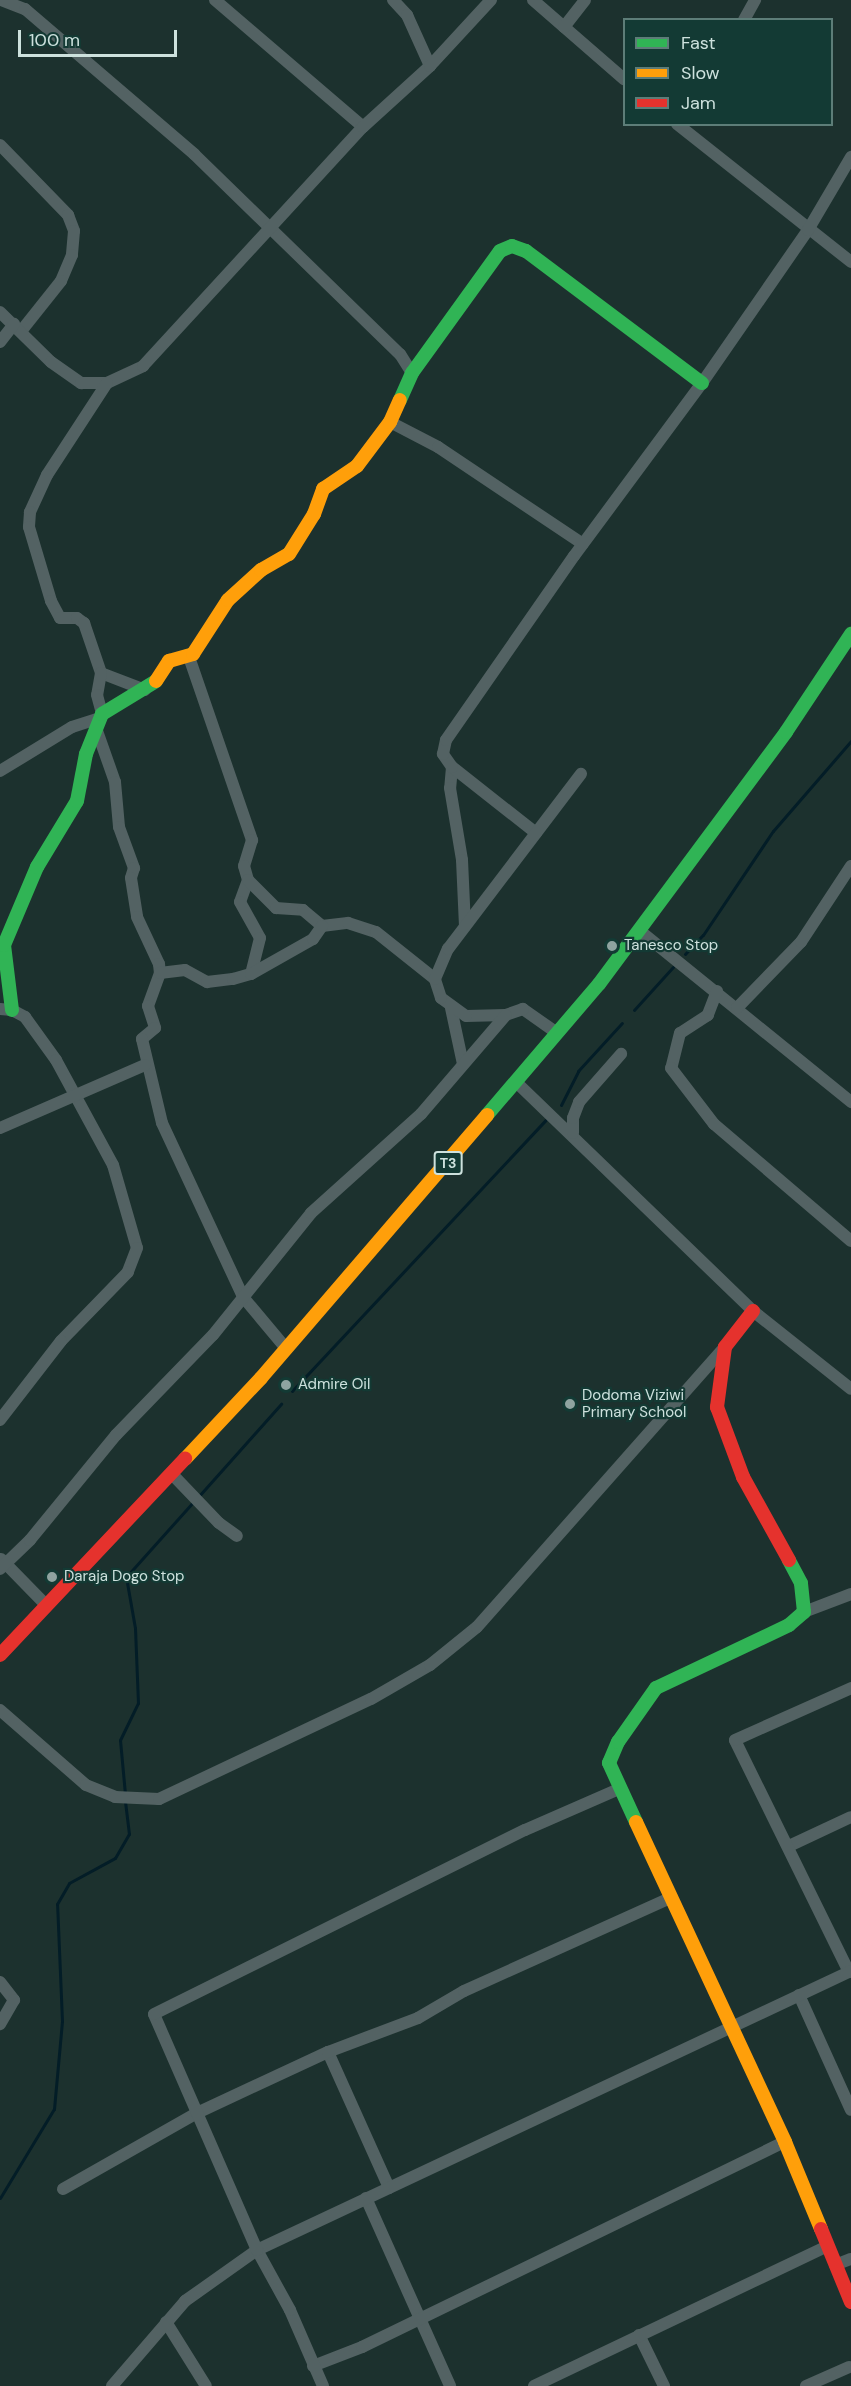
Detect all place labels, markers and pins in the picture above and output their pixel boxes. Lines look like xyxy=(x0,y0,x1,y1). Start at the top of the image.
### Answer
place label: Tanesco Stop xyxy=(624,937,718,955)
marker: Tanesco Stop xyxy=(605,939,619,953)
place label: Admire Oil xyxy=(298,1376,370,1394)
marker: Admire Oil xyxy=(279,1378,293,1392)
place label: Dodoma Viziwi Primary School xyxy=(582,1386,686,1421)
marker: Dodoma Viziwi Primary School xyxy=(563,1397,577,1411)
place label: Daraja Dogo Stop xyxy=(64,1568,184,1586)
marker: Daraja Dogo Stop xyxy=(45,1570,59,1584)

